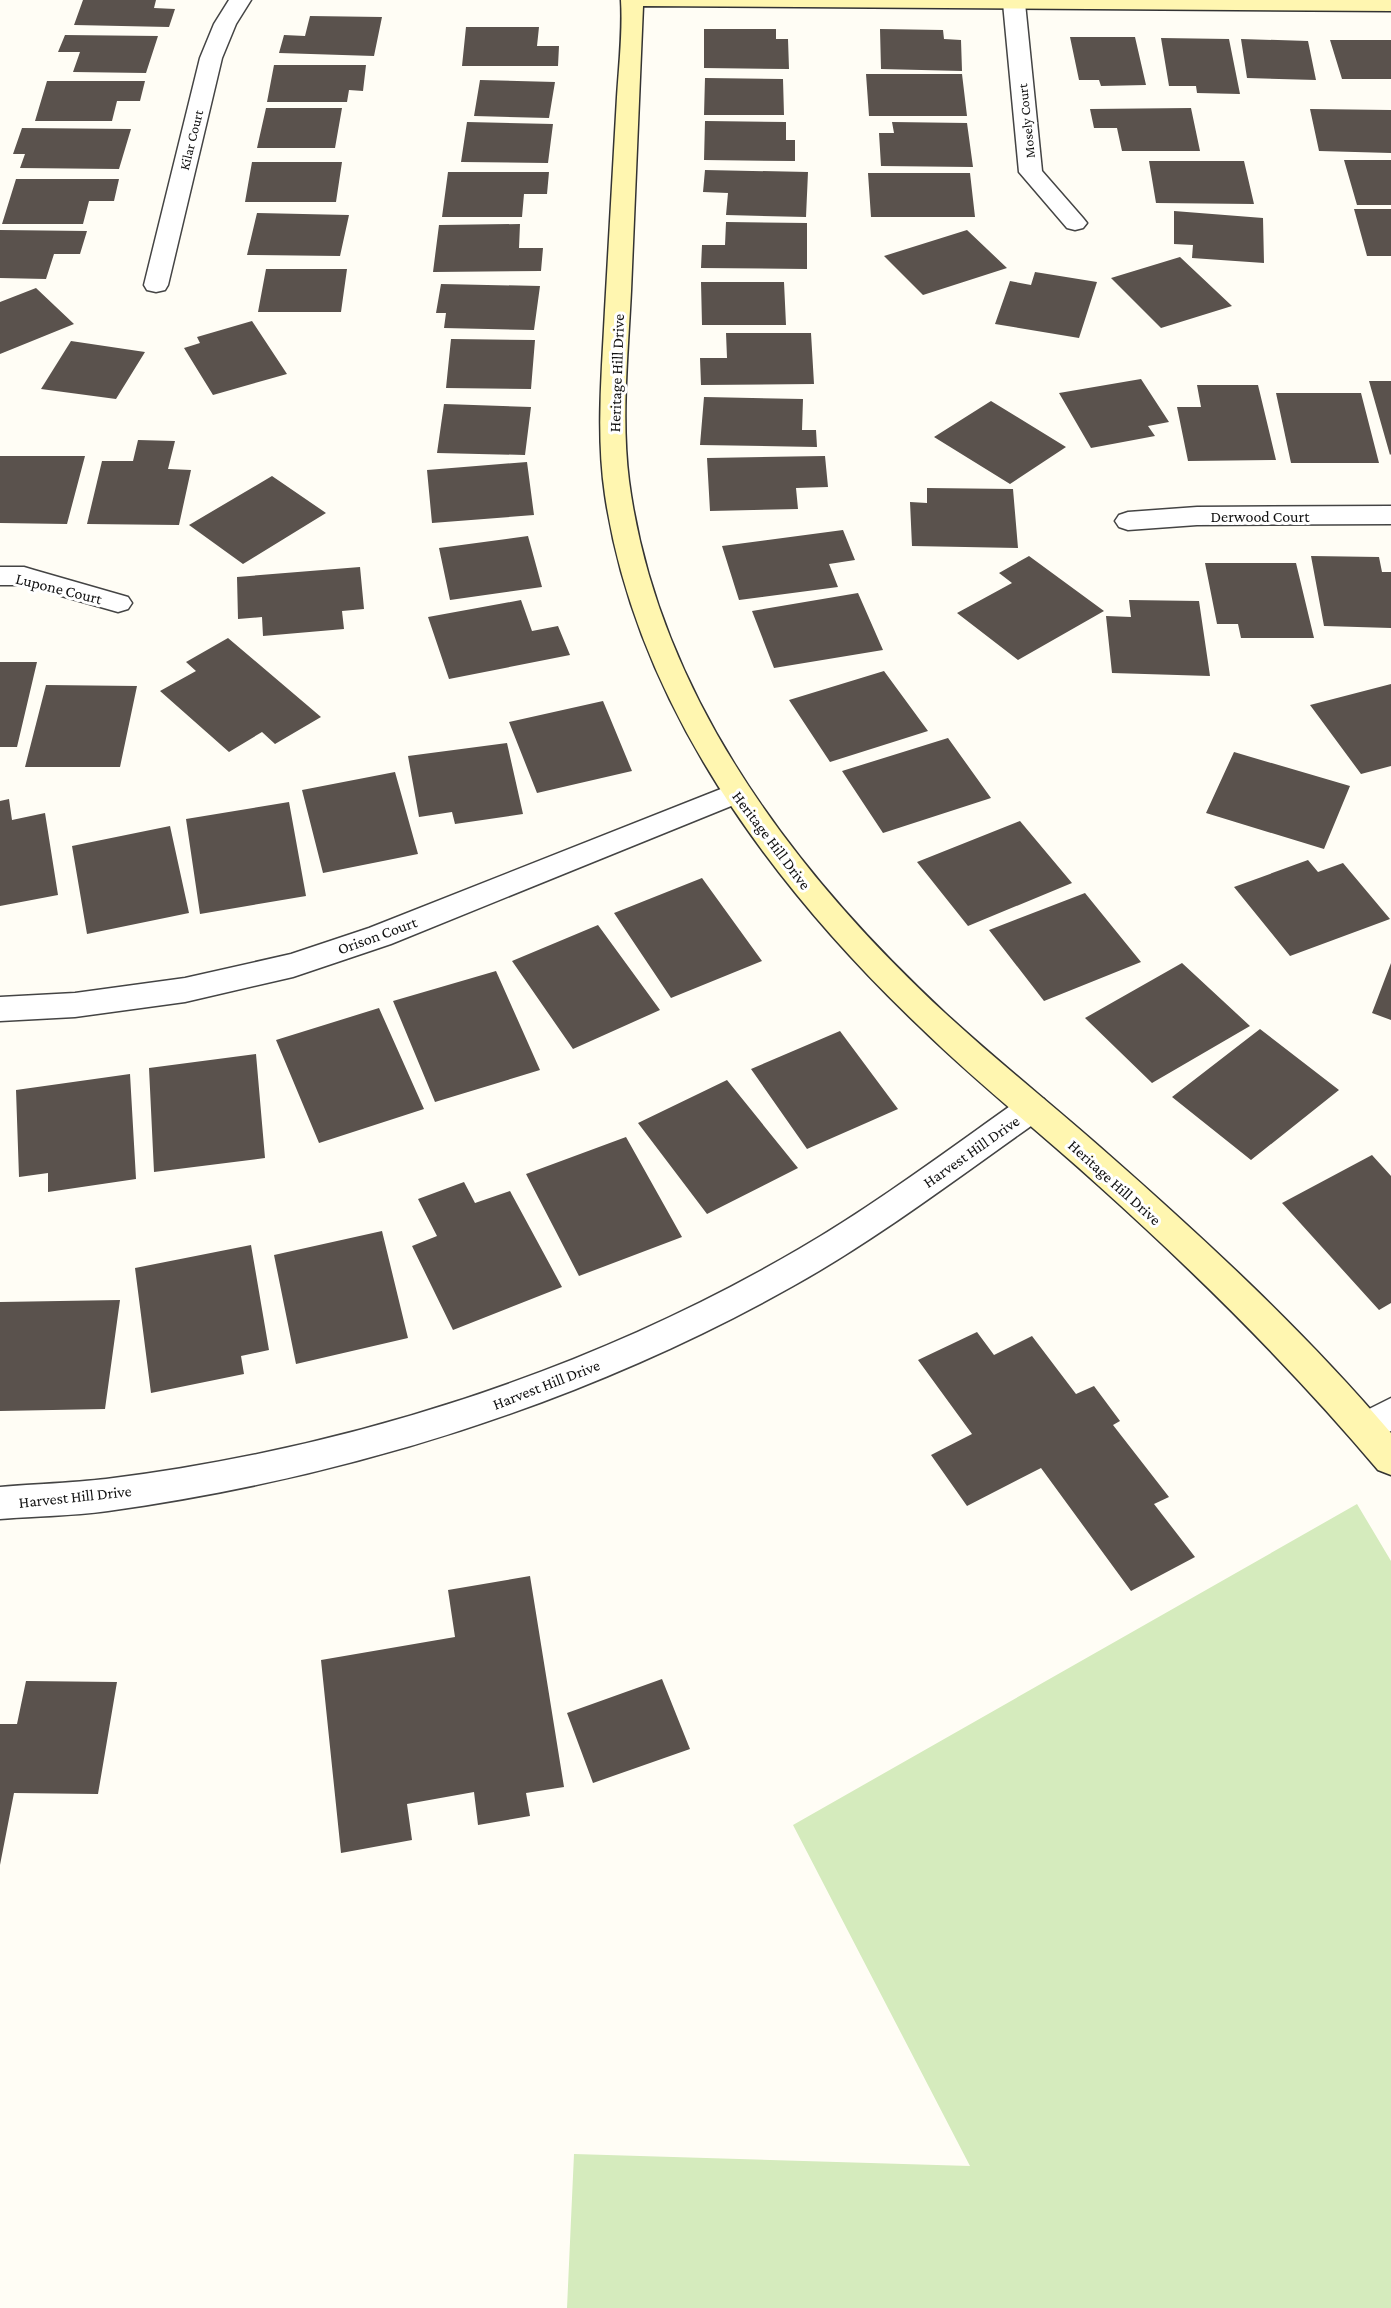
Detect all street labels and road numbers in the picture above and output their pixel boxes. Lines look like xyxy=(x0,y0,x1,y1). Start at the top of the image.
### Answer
street label: Mosely Court xyxy=(1014,82,1038,159)
street label: Kilar Court xyxy=(176,108,206,172)
street label: Heritage Hill Drive xyxy=(606,313,628,433)
street label: Derwood Court xyxy=(1210,508,1310,525)
street label: Lupone Court xyxy=(14,570,104,609)
street label: Heritage Hill Drive xyxy=(728,788,814,893)
street label: Orison Court xyxy=(335,913,420,958)
street label: Harvest Hill Drive xyxy=(920,1112,1023,1191)
street label: Heritage Hill Drive xyxy=(1064,1136,1164,1229)
street label: Harvest Hill Drive xyxy=(490,1356,602,1413)
street label: Harvest Hill Drive xyxy=(18,1482,132,1511)

